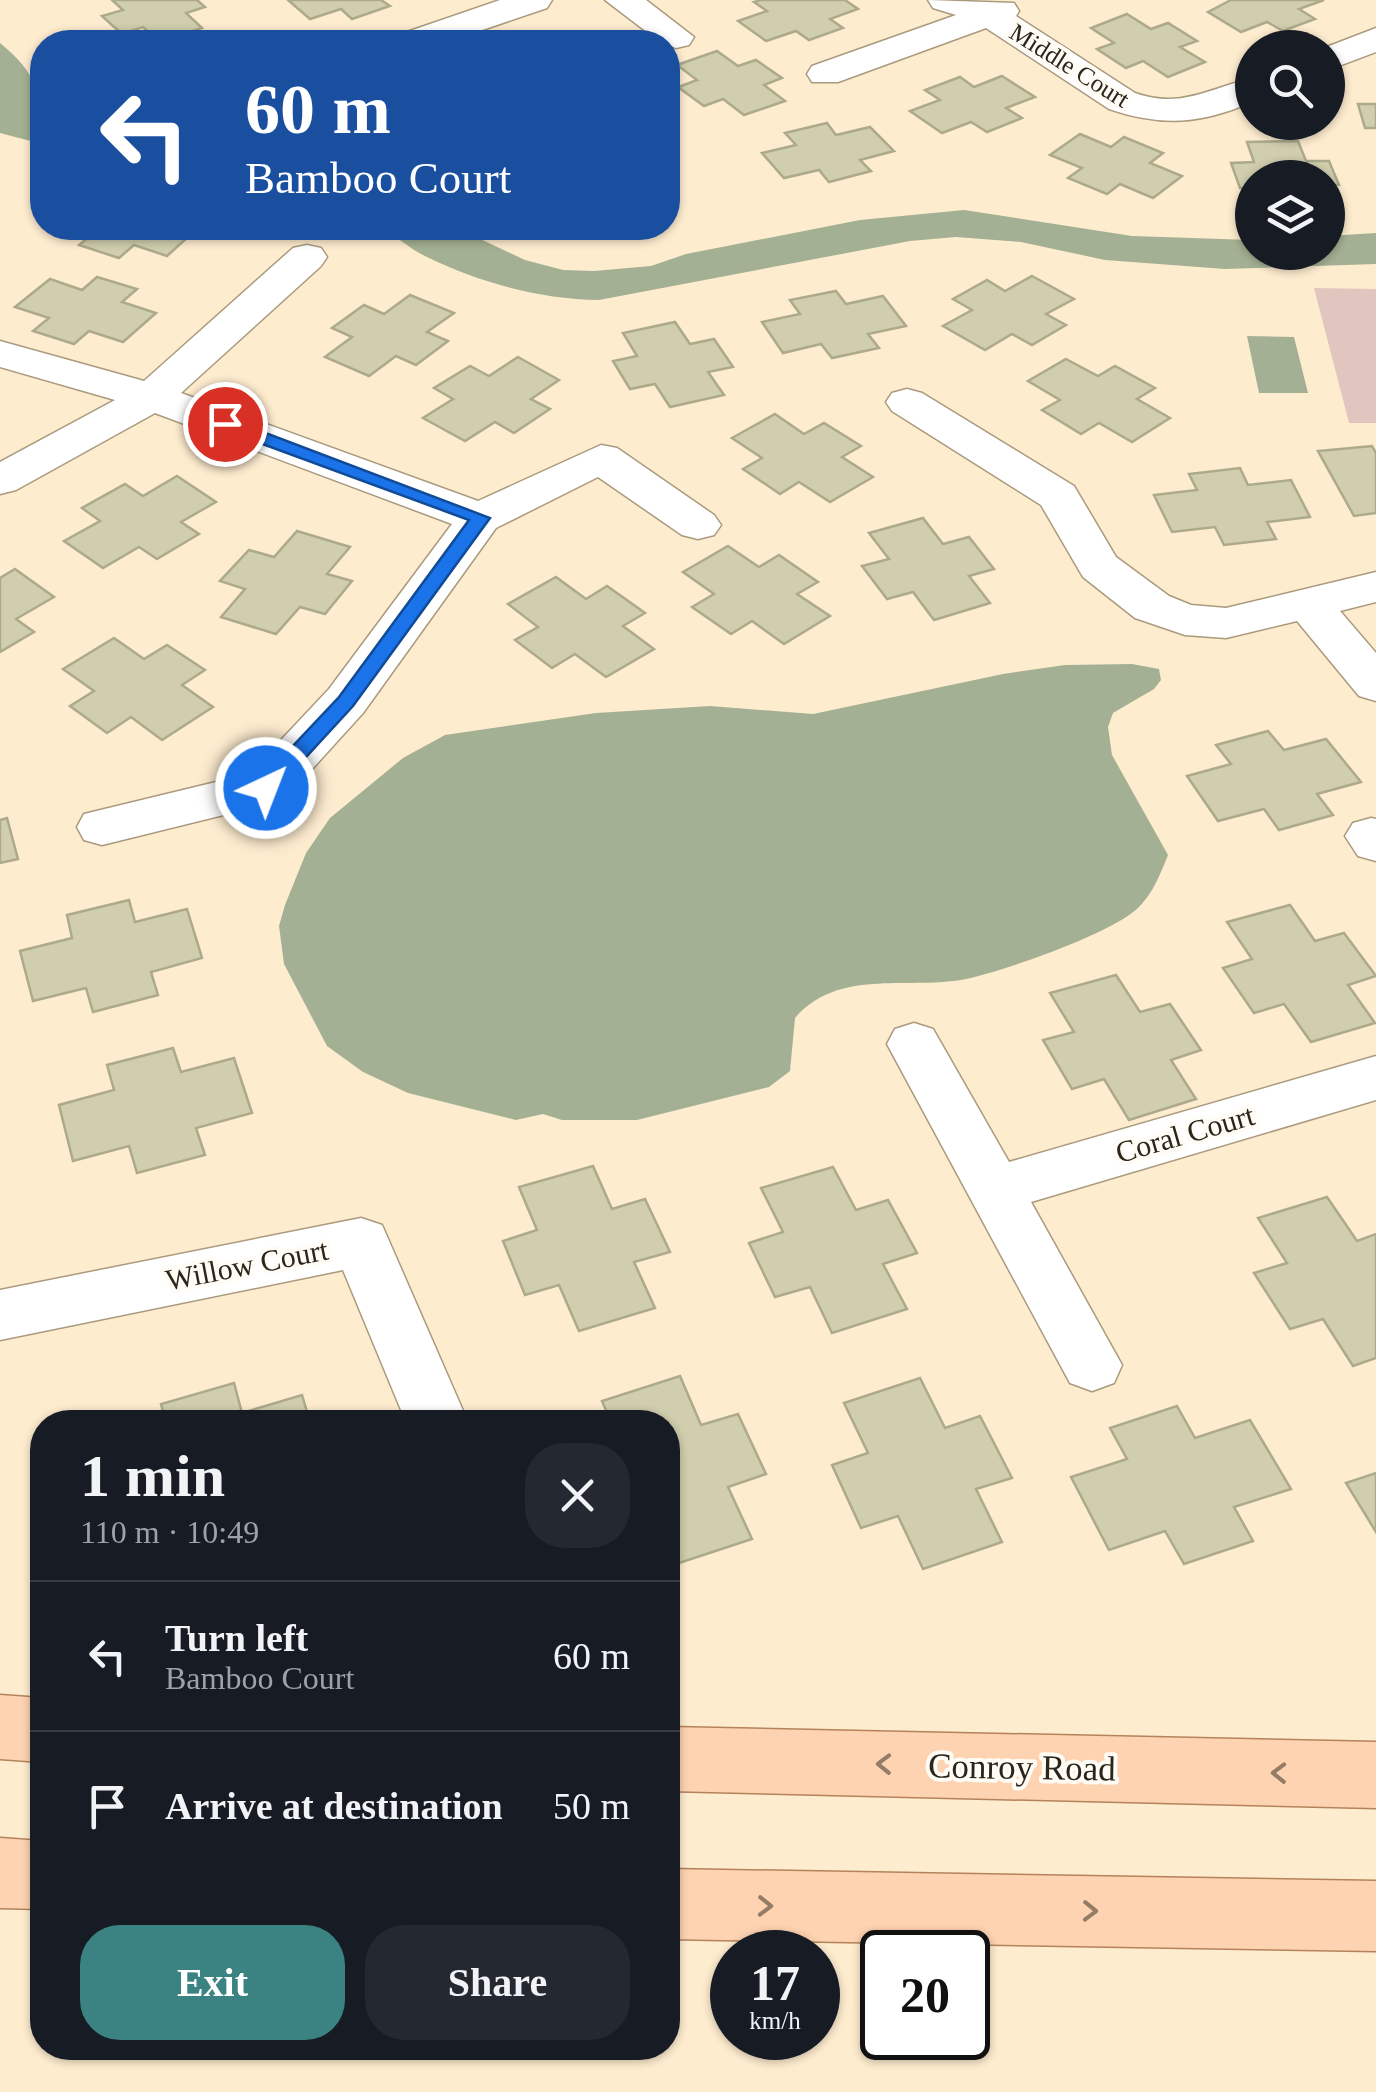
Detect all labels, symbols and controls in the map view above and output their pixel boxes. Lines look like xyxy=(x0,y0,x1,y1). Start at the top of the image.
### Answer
street label: Middle Court xyxy=(1005,18,1134,113)
map controls xyxy=(1235,30,1345,270)
button: search xyxy=(1235,30,1345,140)
icon: left xyxy=(80,70,210,200)
text: 60 m xyxy=(245,71,391,148)
text: Bamboo Court xyxy=(245,153,511,203)
button: layers xyxy=(1235,160,1345,270)
pin xyxy=(183,382,268,467)
icon: arrive xyxy=(198,397,253,452)
position arrow xyxy=(214,736,318,840)
street label: Coral Court xyxy=(1112,1098,1259,1169)
street label: Willow Court xyxy=(163,1232,332,1296)
text: 1 min xyxy=(80,1443,225,1509)
button: close xyxy=(525,1443,630,1548)
text: 110 m · 10:49 xyxy=(80,1514,259,1550)
text: Turn left xyxy=(165,1617,308,1659)
icon: left xyxy=(80,1629,135,1684)
text: 60 m xyxy=(553,1635,630,1677)
text: Bamboo Court xyxy=(165,1660,354,1696)
street label: Conroy Road xyxy=(928,1746,1117,1789)
one-way arrow xyxy=(875,1753,890,1775)
one-way arrow xyxy=(1270,1762,1286,1783)
icon: arrive xyxy=(80,1779,135,1834)
text: Arrive at destination xyxy=(165,1785,503,1827)
text: 50 m xyxy=(553,1785,630,1827)
one-way arrow xyxy=(758,1895,773,1917)
one-way arrow xyxy=(1082,1901,1098,1922)
button: Exit xyxy=(80,1925,345,2040)
button: Share xyxy=(365,1925,630,2040)
speed limit sign: 20 xyxy=(860,1930,990,2060)
text: 17 xyxy=(750,1955,800,2011)
text: km/h xyxy=(749,2007,801,2034)

